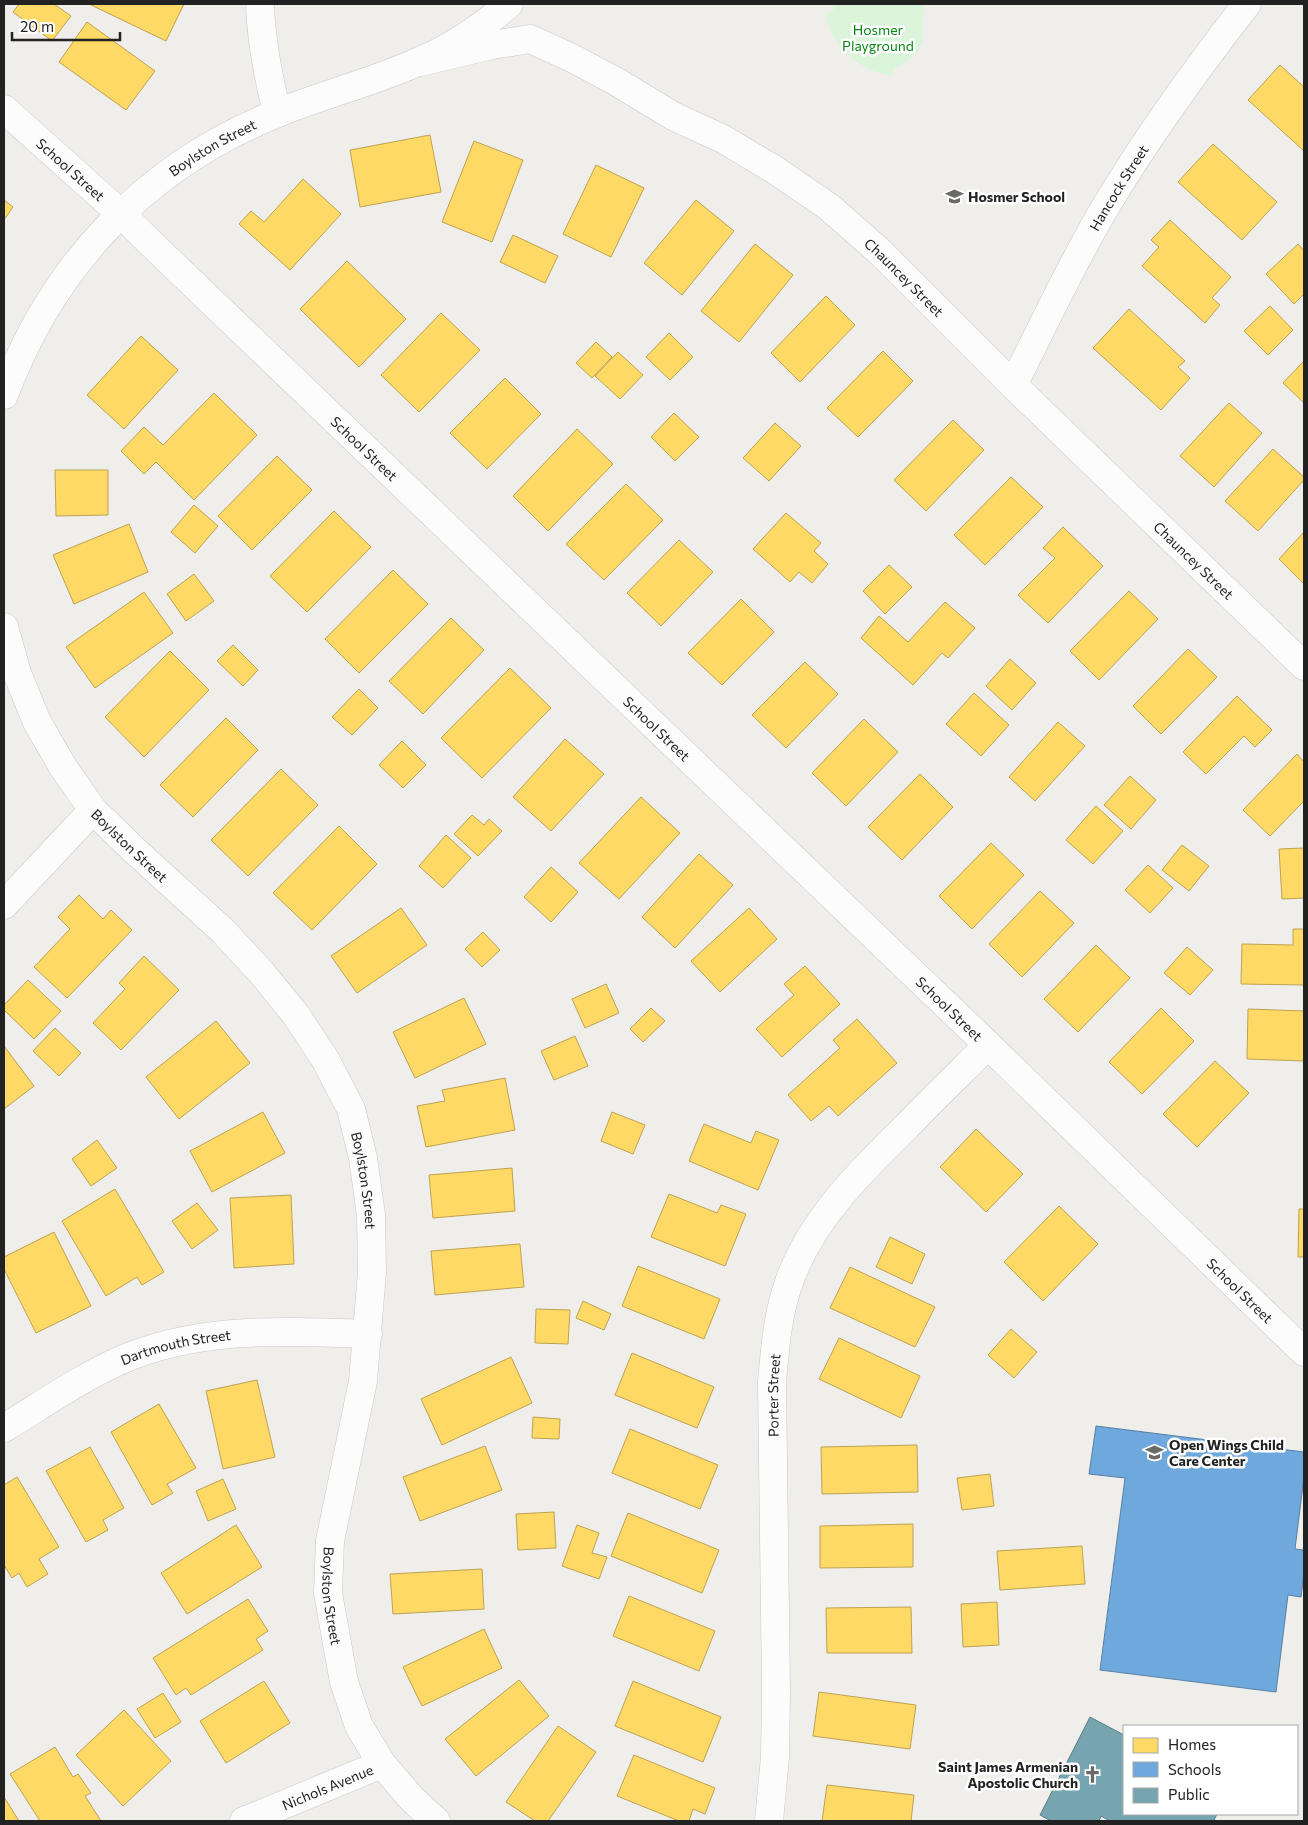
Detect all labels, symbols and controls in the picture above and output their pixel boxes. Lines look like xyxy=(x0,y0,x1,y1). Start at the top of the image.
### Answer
scale bar xyxy=(12,10,120,42)
text: 20 m xyxy=(20,17,54,35)
park label: Hosmer Playground xyxy=(842,21,914,54)
street label: Boylston Street xyxy=(165,115,259,179)
street label: School Street xyxy=(33,134,109,204)
street label: Hancock Street xyxy=(1085,141,1151,233)
school or university icon: Hosmer School xyxy=(944,186,964,206)
place label: Hosmer School xyxy=(968,188,1065,205)
street label: Chauncey Street xyxy=(861,234,948,320)
street label: School Street xyxy=(328,412,402,484)
street label: Chauncey Street xyxy=(1151,517,1238,603)
street label: School Street xyxy=(620,692,694,764)
street label: Boylston Street xyxy=(88,805,172,885)
street label: School Street xyxy=(913,972,987,1044)
street label: Boylston Street xyxy=(348,1130,380,1230)
street label: School Street xyxy=(1204,1254,1277,1326)
street label: Dartmouth Street xyxy=(118,1326,232,1368)
street label: Porter Street xyxy=(763,1353,783,1437)
place label: Open Wings Child Care Center xyxy=(1169,1436,1284,1469)
school or university icon: Open Wings Child Care Center xyxy=(1145,1442,1165,1462)
street label: Boylston Street xyxy=(319,1546,346,1646)
legend xyxy=(1123,1725,1298,1815)
text: Homes xyxy=(1168,1735,1216,1753)
place label: Saint James Armenian Apostolic Church xyxy=(938,1758,1078,1791)
street label: Nichols Avenue xyxy=(279,1760,375,1813)
text: Schools xyxy=(1168,1760,1222,1778)
church icon: Saint James Armenian Apostolic Church xyxy=(1082,1764,1102,1784)
text: Public xyxy=(1168,1785,1210,1803)

